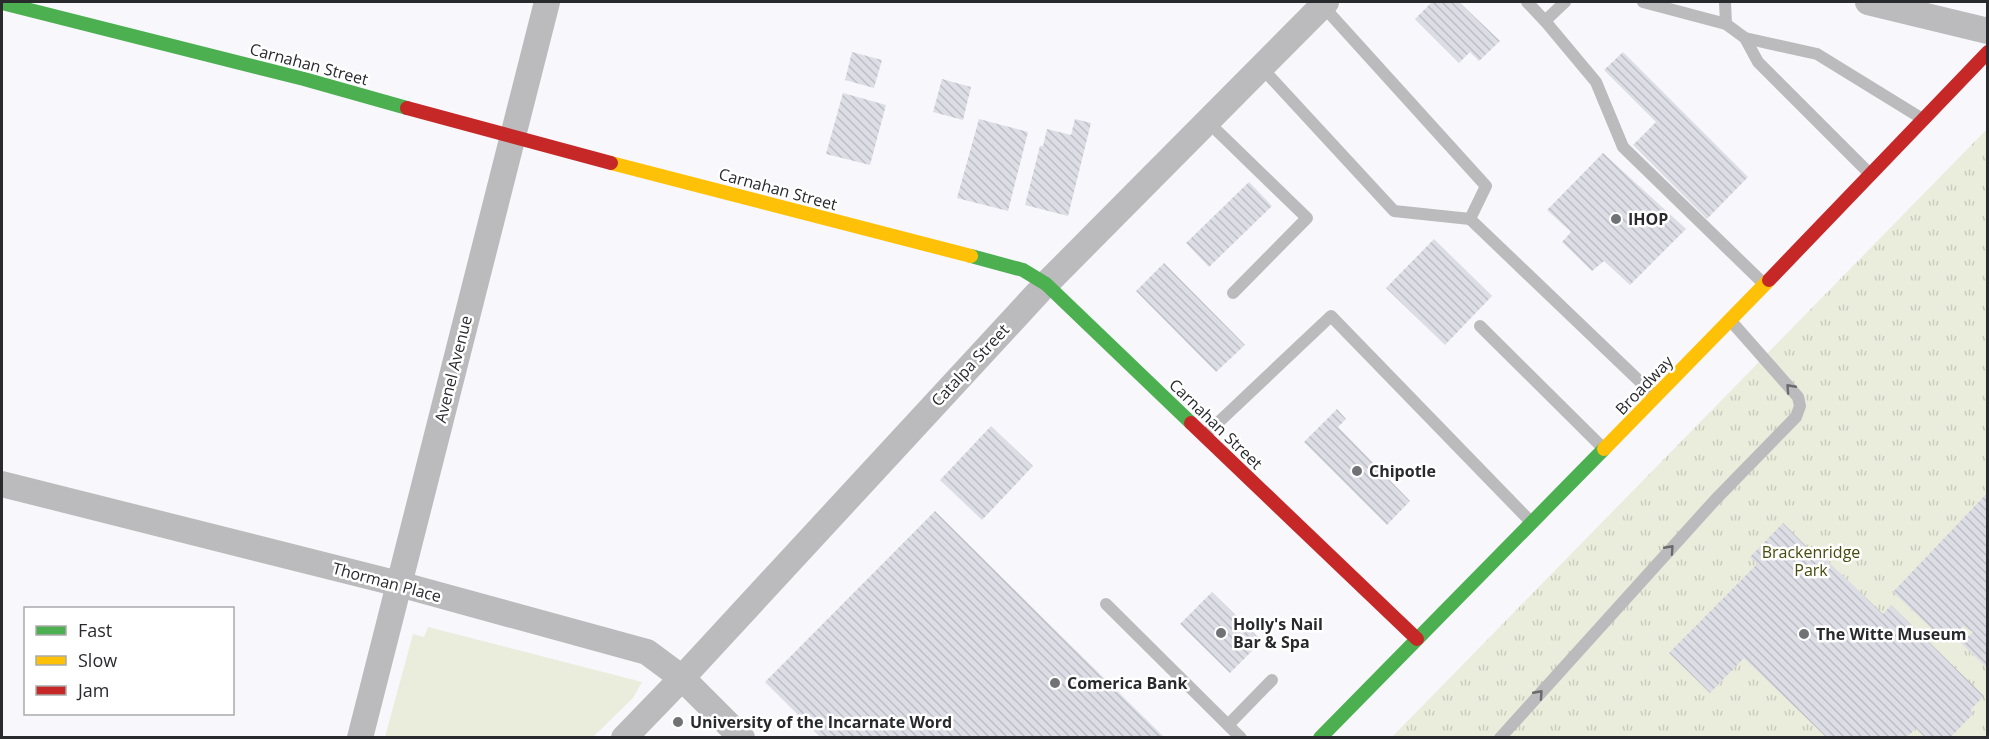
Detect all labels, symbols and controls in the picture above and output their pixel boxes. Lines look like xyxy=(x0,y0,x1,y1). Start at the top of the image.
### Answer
street label: Carnahan Street xyxy=(247,38,371,90)
street label: Carnahan Street xyxy=(716,163,840,215)
place label: IHOP xyxy=(1628,208,1668,230)
marker: IHOP xyxy=(1609,212,1623,226)
street label: Avenel Avenue xyxy=(429,313,477,425)
street label: Catalpa Street xyxy=(926,319,1014,411)
street label: Broadway xyxy=(1610,350,1678,419)
street label: Carnahan Street xyxy=(1165,374,1268,474)
one-way arrow xyxy=(1786,384,1797,395)
place label: Chipotle xyxy=(1369,460,1436,482)
marker: Chipotle xyxy=(1350,464,1364,478)
park label: Brackenridge Park xyxy=(1762,541,1860,581)
one-way arrow xyxy=(1663,546,1674,556)
street label: Thorman Place xyxy=(330,557,444,607)
legend xyxy=(24,607,234,715)
place label: Holly's Nail Bar & Spa xyxy=(1233,613,1323,653)
text: Fast xyxy=(78,618,112,642)
place label: The Witte Museum xyxy=(1816,623,1966,645)
marker: Holly's Nail Bar & Spa xyxy=(1214,626,1228,640)
marker: The Witte Museum xyxy=(1797,627,1811,641)
text: Slow xyxy=(78,648,117,672)
place label: Comerica Bank xyxy=(1067,672,1187,694)
marker: Comerica Bank xyxy=(1048,676,1062,690)
text: Jam xyxy=(76,678,110,702)
one-way arrow xyxy=(1532,690,1543,701)
place label: University of the Incarnate Word xyxy=(690,711,952,733)
marker: University of the Incarnate Word xyxy=(671,715,685,729)

